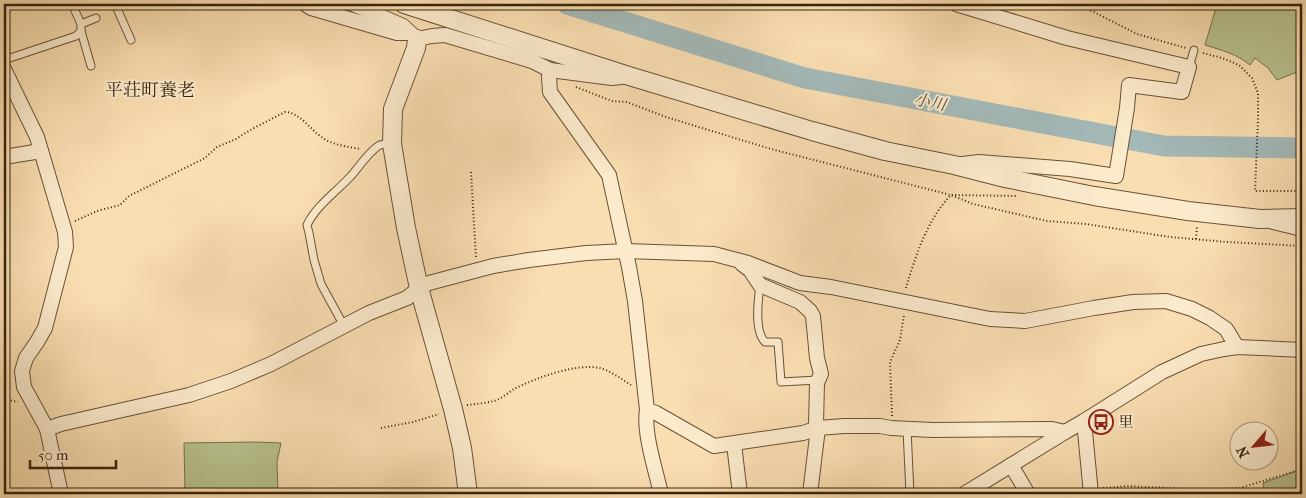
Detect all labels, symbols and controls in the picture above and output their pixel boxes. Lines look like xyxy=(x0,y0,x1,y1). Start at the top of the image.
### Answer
district label: 平荘町養老 xyxy=(105,80,195,101)
water label: 小川 xyxy=(912,90,949,115)
bus stop icon: 里 xyxy=(1088,409,1114,435)
place label: 里 xyxy=(1118,413,1133,431)
north arrow xyxy=(1228,420,1278,470)
scale bar xyxy=(30,438,116,470)
text: N xyxy=(1233,443,1253,461)
text: 50 m xyxy=(38,446,69,464)

